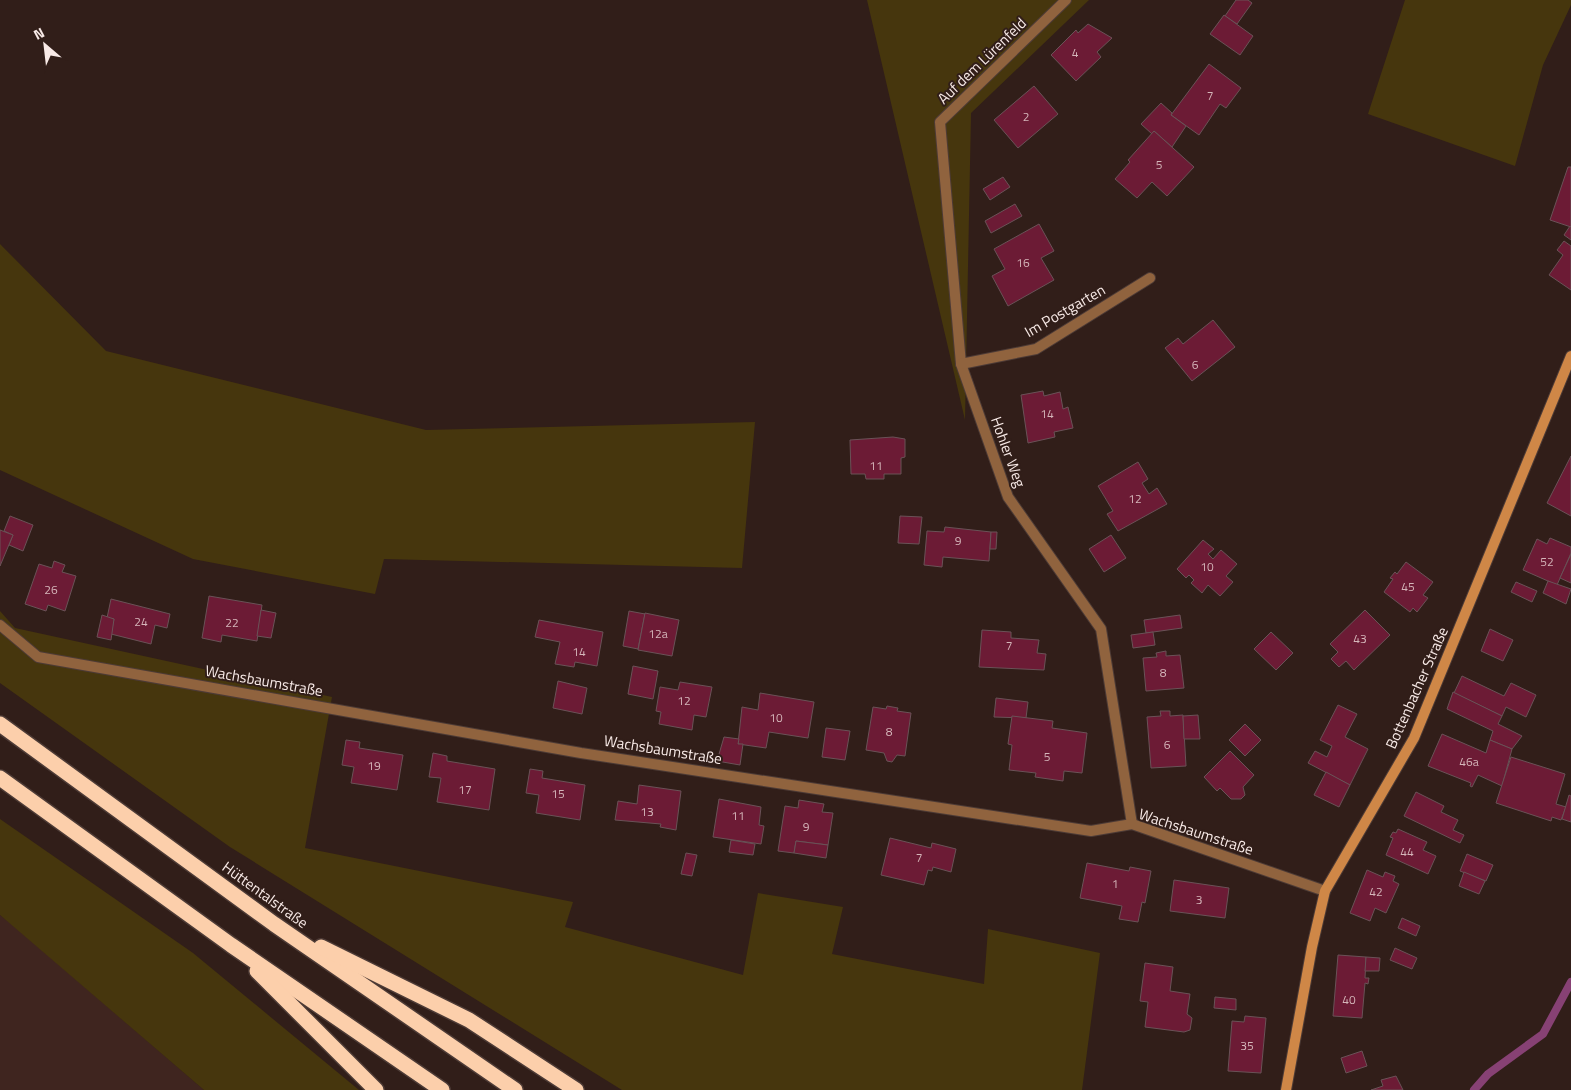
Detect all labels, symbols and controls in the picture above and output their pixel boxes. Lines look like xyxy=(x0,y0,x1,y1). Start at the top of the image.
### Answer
street label: Auf dem Lürenfeld xyxy=(932,12,1031,109)
north arrow xyxy=(20,20,70,70)
text: N xyxy=(29,22,48,45)
house number: 4 xyxy=(1072,43,1079,62)
house number: 7 xyxy=(1207,86,1213,105)
house number: 2 xyxy=(1023,107,1029,126)
house number: 5 xyxy=(1156,155,1163,174)
house number: 16 xyxy=(1016,253,1030,272)
street label: Im Postgarten xyxy=(1020,278,1109,343)
house number: 6 xyxy=(1192,355,1199,374)
house number: 14 xyxy=(1040,404,1054,423)
street label: Hohler Weg xyxy=(985,413,1032,491)
house number: 11 xyxy=(869,456,883,475)
house number: 12 xyxy=(1128,489,1142,508)
house number: 9 xyxy=(955,531,962,550)
house number: 52 xyxy=(1540,552,1554,571)
house number: 10 xyxy=(1200,557,1214,576)
house number: 45 xyxy=(1401,577,1415,596)
house number: 26 xyxy=(44,580,58,599)
house number: 24 xyxy=(134,612,148,631)
house number: 22 xyxy=(225,613,239,632)
street label: Bottenbacher Straße xyxy=(1379,623,1454,753)
house number: 12a xyxy=(648,624,668,643)
house number: 43 xyxy=(1353,629,1367,648)
house number: 7 xyxy=(1006,636,1012,655)
house number: 14 xyxy=(572,642,586,661)
street label: Wachsbaumstraße xyxy=(203,659,325,702)
house number: 8 xyxy=(1160,663,1167,682)
house number: 12 xyxy=(677,691,691,710)
house number: 10 xyxy=(769,708,783,727)
house number: 8 xyxy=(886,722,893,741)
street label: Wachsbaumstraße xyxy=(602,729,724,770)
house number: 6 xyxy=(1164,735,1171,754)
house number: 5 xyxy=(1044,747,1051,766)
house number: 46a xyxy=(1459,752,1479,771)
house number: 19 xyxy=(367,756,381,775)
house number: 17 xyxy=(458,780,472,799)
house number: 15 xyxy=(551,784,565,803)
house number: 13 xyxy=(640,802,654,821)
street label: Wachsbaumstraße xyxy=(1136,802,1256,861)
house number: 11 xyxy=(731,806,745,825)
house number: 9 xyxy=(803,817,810,836)
house number: 44 xyxy=(1400,842,1414,861)
house number: 7 xyxy=(916,848,922,867)
street label: Hüttentalstraße xyxy=(217,855,313,934)
house number: 1 xyxy=(1112,874,1118,893)
house number: 42 xyxy=(1369,882,1383,901)
house number: 3 xyxy=(1196,890,1202,909)
house number: 40 xyxy=(1342,990,1356,1009)
house number: 35 xyxy=(1240,1036,1254,1055)

